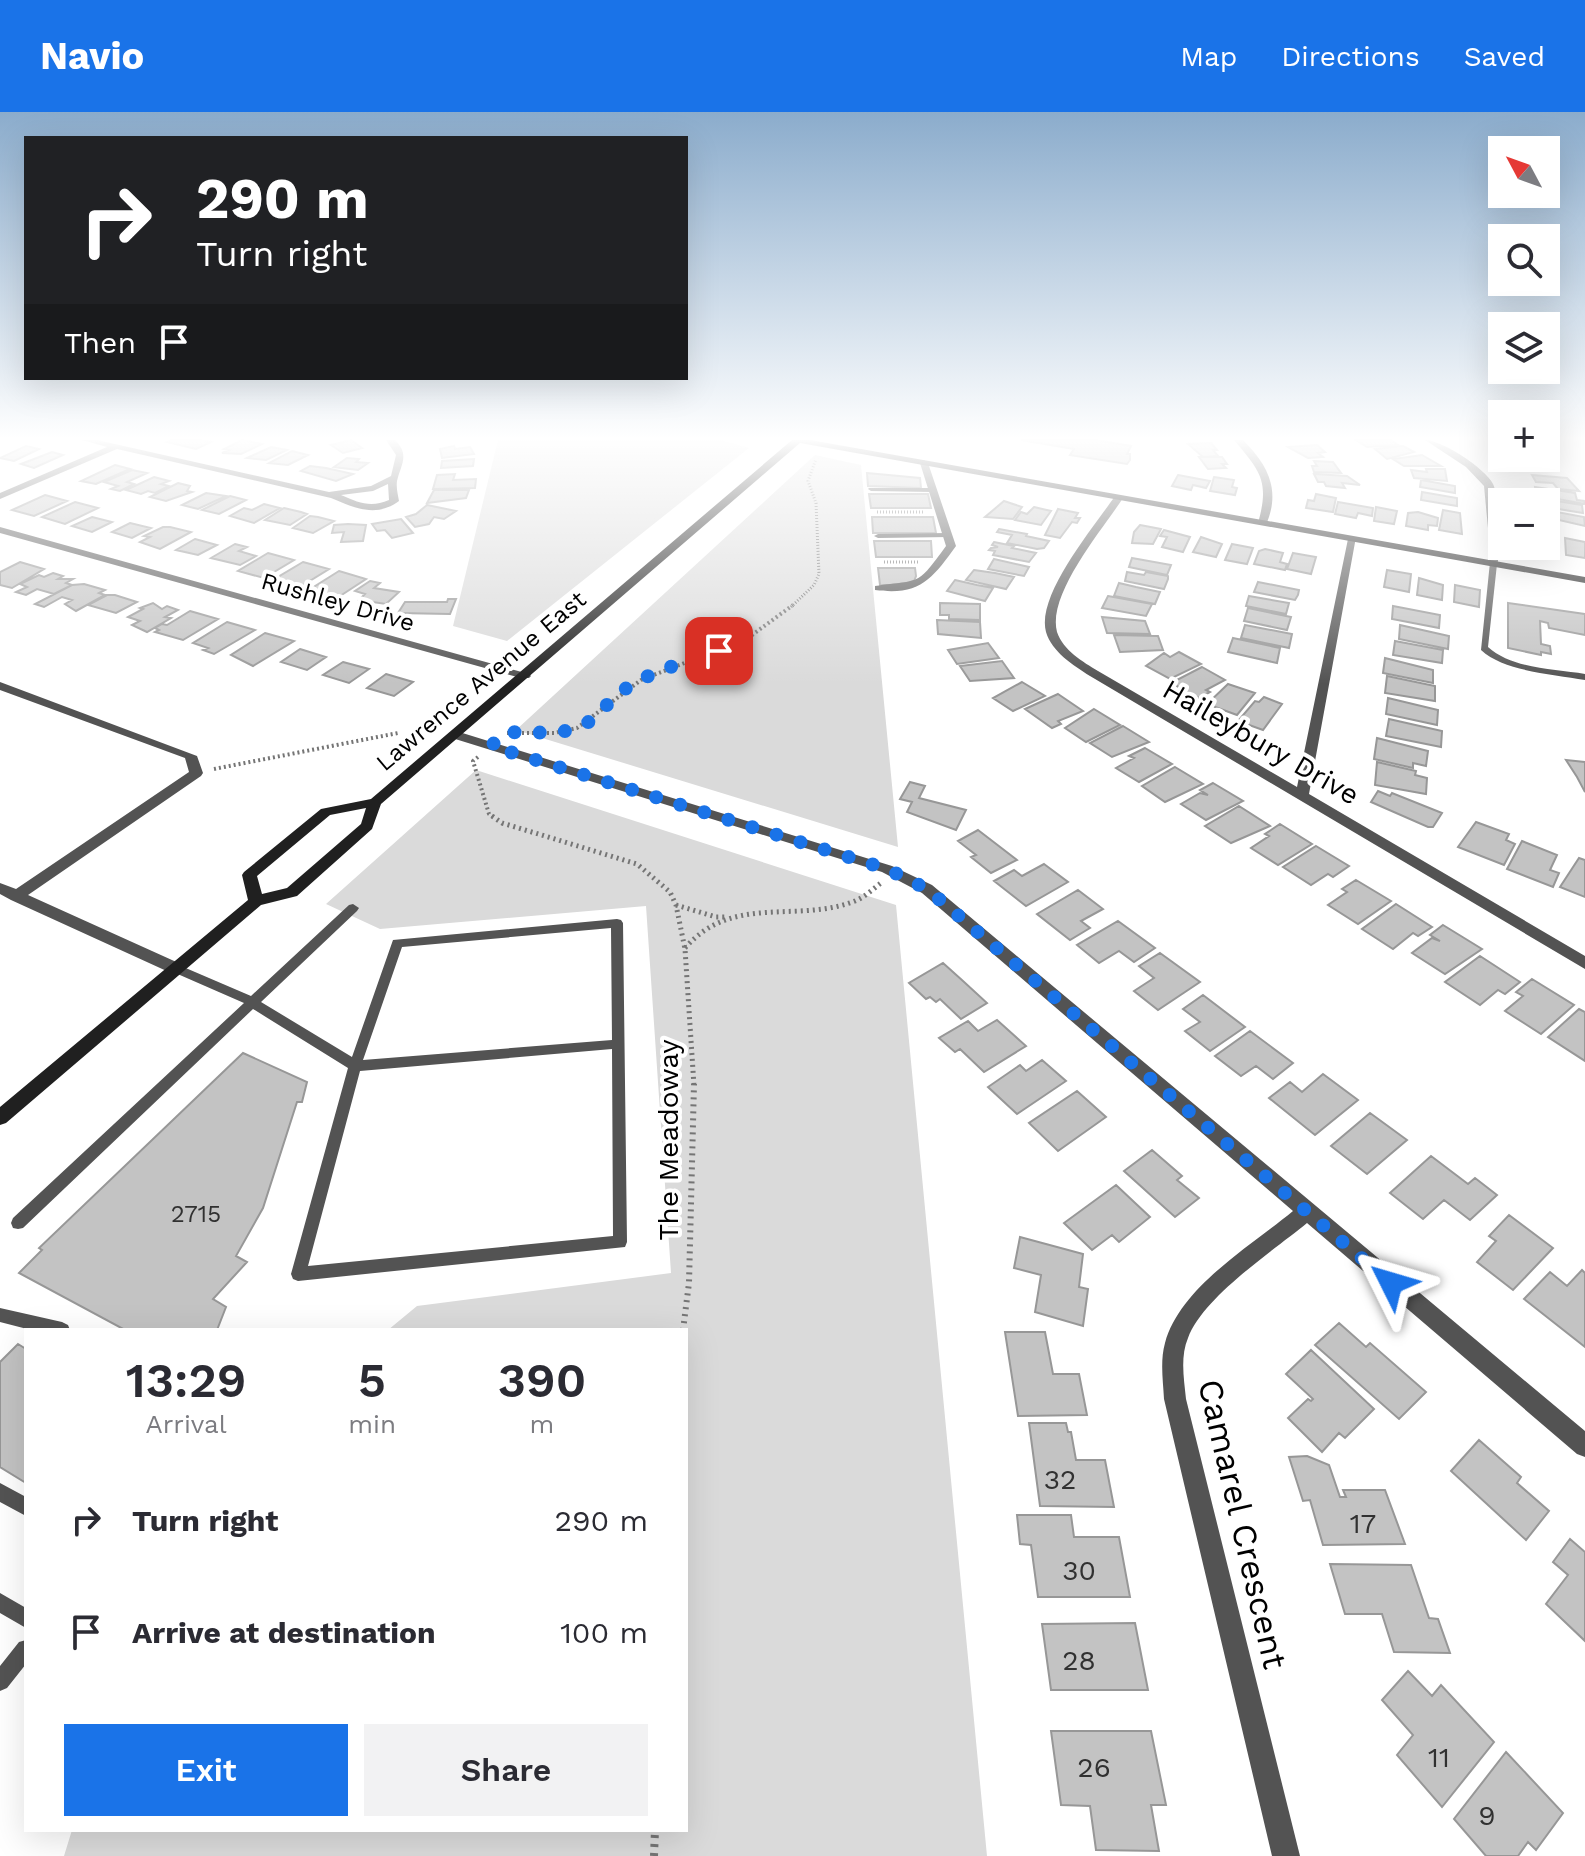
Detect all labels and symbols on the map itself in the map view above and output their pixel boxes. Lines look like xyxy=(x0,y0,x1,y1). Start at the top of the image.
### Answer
north arrow xyxy=(1488,136,1560,208)
street label: Rushley Drive xyxy=(258,567,418,637)
street label: Lawrence Avenue East xyxy=(370,585,592,777)
pin xyxy=(685,617,753,685)
street label: Haileybury Drive xyxy=(1157,672,1365,812)
street label: The Meadoway xyxy=(652,1039,685,1241)
house number: 2715 xyxy=(171,1200,221,1228)
position arrow xyxy=(1349,1241,1433,1325)
street label: Camarel Crescent xyxy=(1190,1375,1296,1673)
house number: 32 xyxy=(1044,1463,1076,1496)
house number: 17 xyxy=(1350,1507,1376,1540)
house number: 30 xyxy=(1062,1554,1096,1587)
house number: 28 xyxy=(1062,1644,1096,1677)
house number: 11 xyxy=(1428,1741,1450,1774)
house number: 26 xyxy=(1077,1751,1111,1784)
house number: 9 xyxy=(1478,1799,1496,1832)

